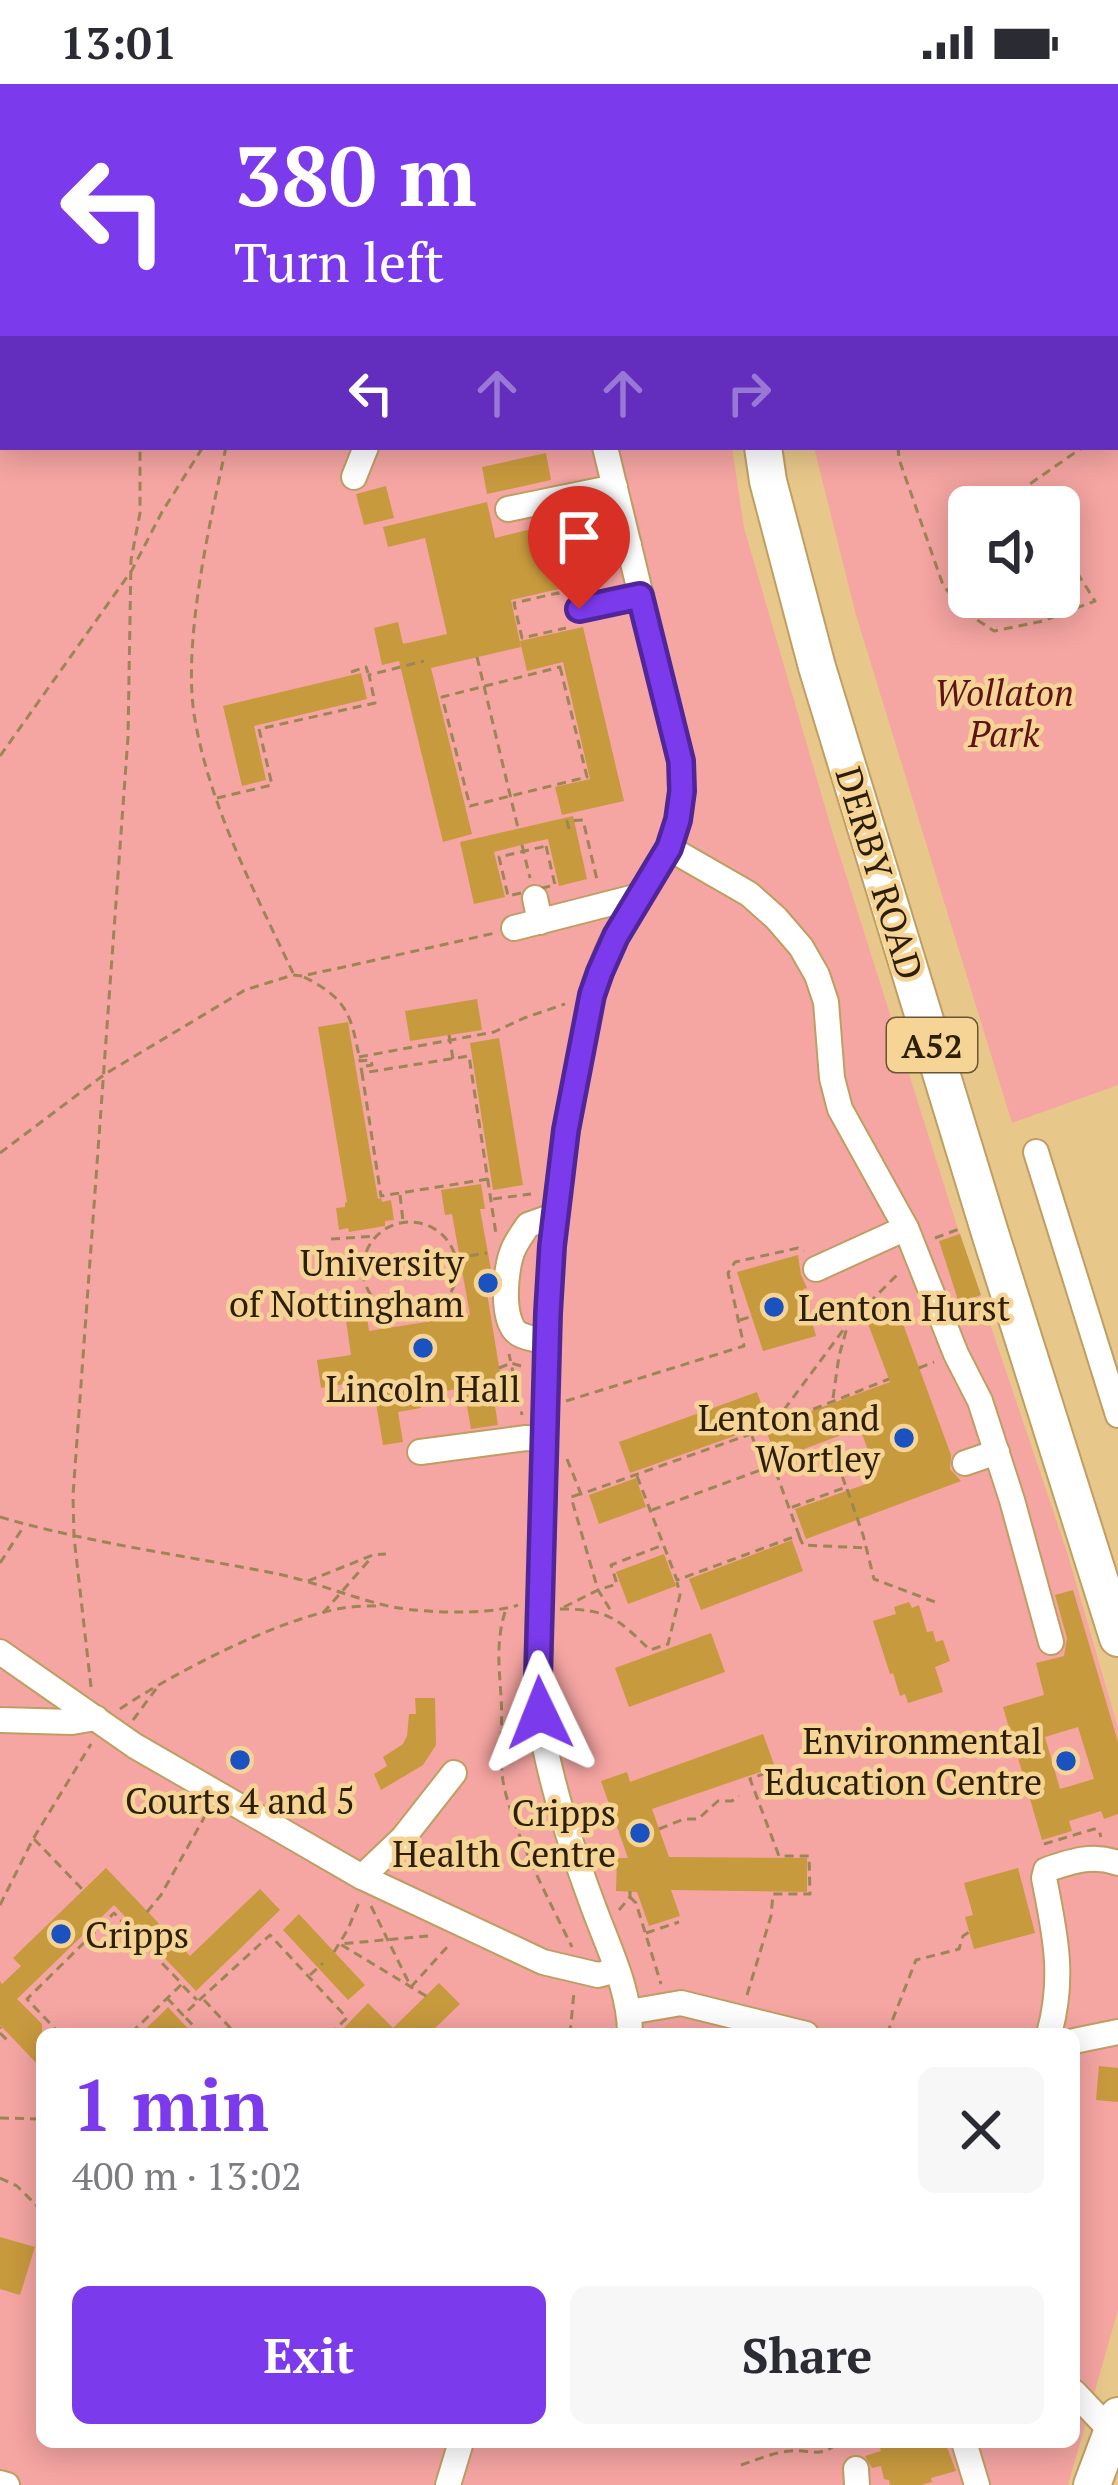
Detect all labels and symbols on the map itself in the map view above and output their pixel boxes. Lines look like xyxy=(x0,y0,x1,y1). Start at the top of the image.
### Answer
pin xyxy=(528,486,630,609)
park label: Wollaton Park xyxy=(934,669,1074,757)
street label: DERBY ROAD xyxy=(825,761,935,985)
road number: A52 xyxy=(887,1018,977,1072)
place label: University of Nottingham xyxy=(229,1239,465,1327)
marker: University of Nottingham xyxy=(475,1270,501,1296)
place label: Lenton Hurst xyxy=(798,1284,1010,1331)
marker: Lenton Hurst xyxy=(761,1294,787,1320)
marker: Lincoln Hall xyxy=(410,1335,436,1361)
place label: Lincoln Hall xyxy=(325,1365,521,1412)
place label: Lenton and Wortley xyxy=(698,1394,881,1482)
marker: Lenton and Wortley xyxy=(891,1425,917,1451)
position arrow xyxy=(477,1650,603,1776)
place label: Environmental Education Centre xyxy=(764,1717,1042,1805)
marker: Courts 4 and 5 xyxy=(227,1747,253,1773)
marker: Environmental Education Centre xyxy=(1053,1748,1079,1774)
place label: Courts 4 and 5 xyxy=(125,1777,355,1824)
place label: Cripps Health Centre xyxy=(392,1789,616,1877)
marker: Cripps Health Centre xyxy=(627,1820,653,1846)
place label: Cripps xyxy=(85,1911,189,1958)
marker: Cripps xyxy=(48,1921,74,1947)

